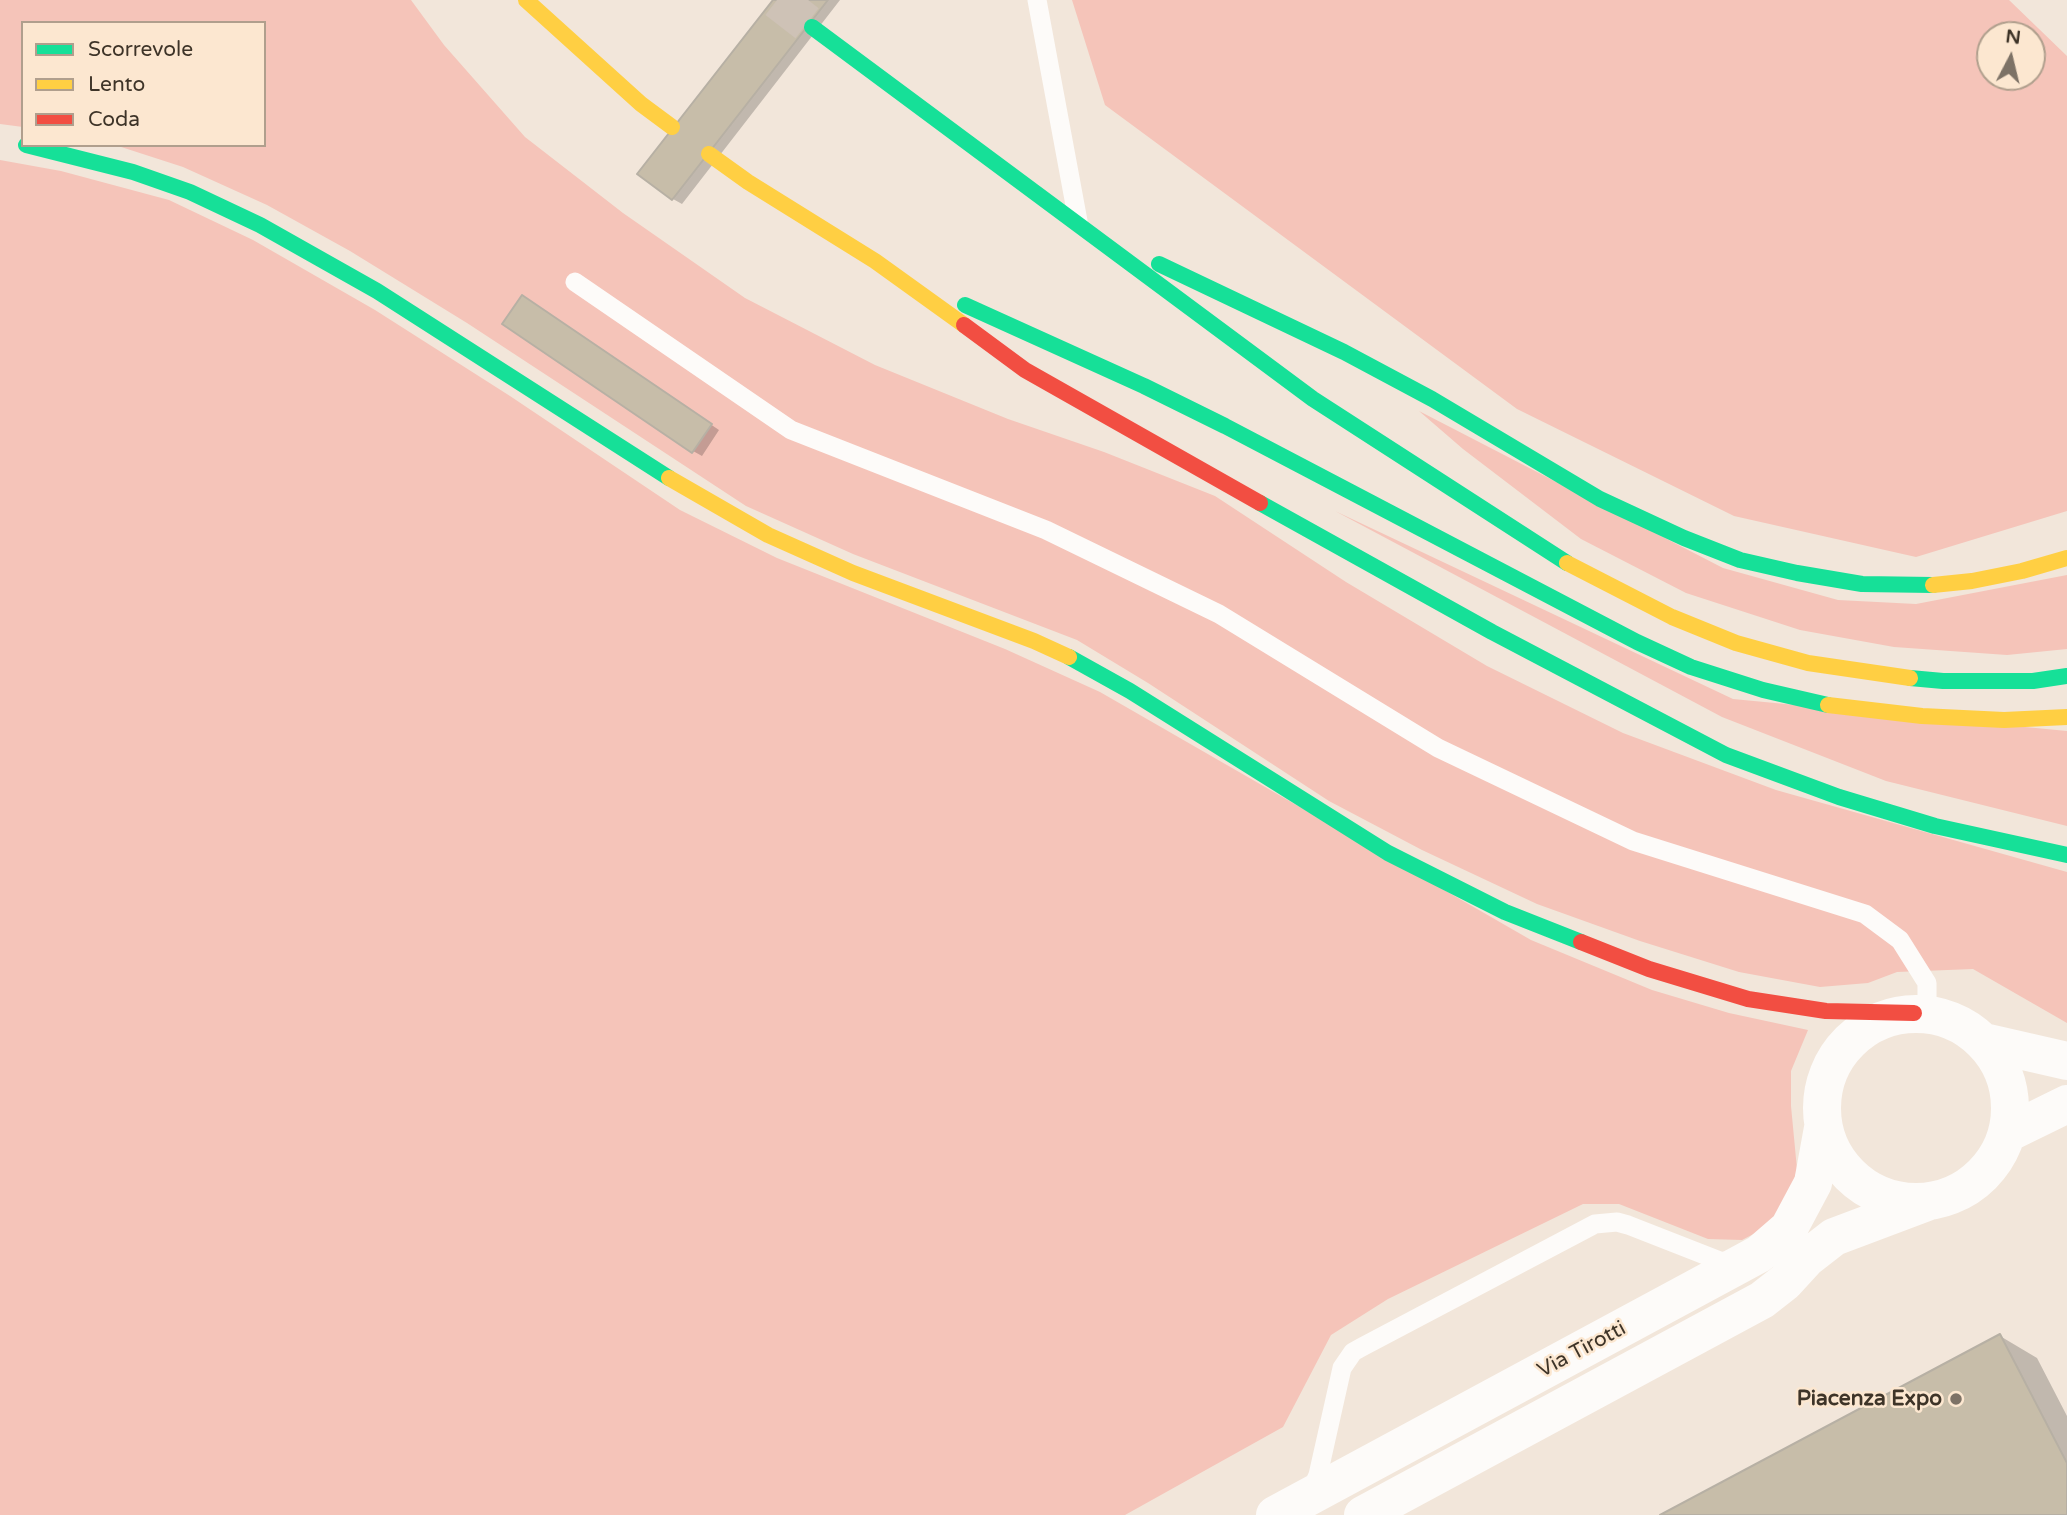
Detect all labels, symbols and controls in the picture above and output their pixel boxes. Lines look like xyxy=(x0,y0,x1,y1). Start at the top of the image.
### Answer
legend xyxy=(21,21,266,147)
north arrow xyxy=(1976,21,2046,91)
text: N xyxy=(2004,25,2022,49)
text: Scorrevole xyxy=(88,37,193,62)
text: Lento xyxy=(88,72,145,97)
text: Coda xyxy=(88,107,140,132)
street label: Via Tirotti xyxy=(1534,1316,1630,1384)
place label: Piacenza Expo xyxy=(1797,1386,1942,1412)
marker: Piacenza Expo xyxy=(1948,1391,1964,1407)

